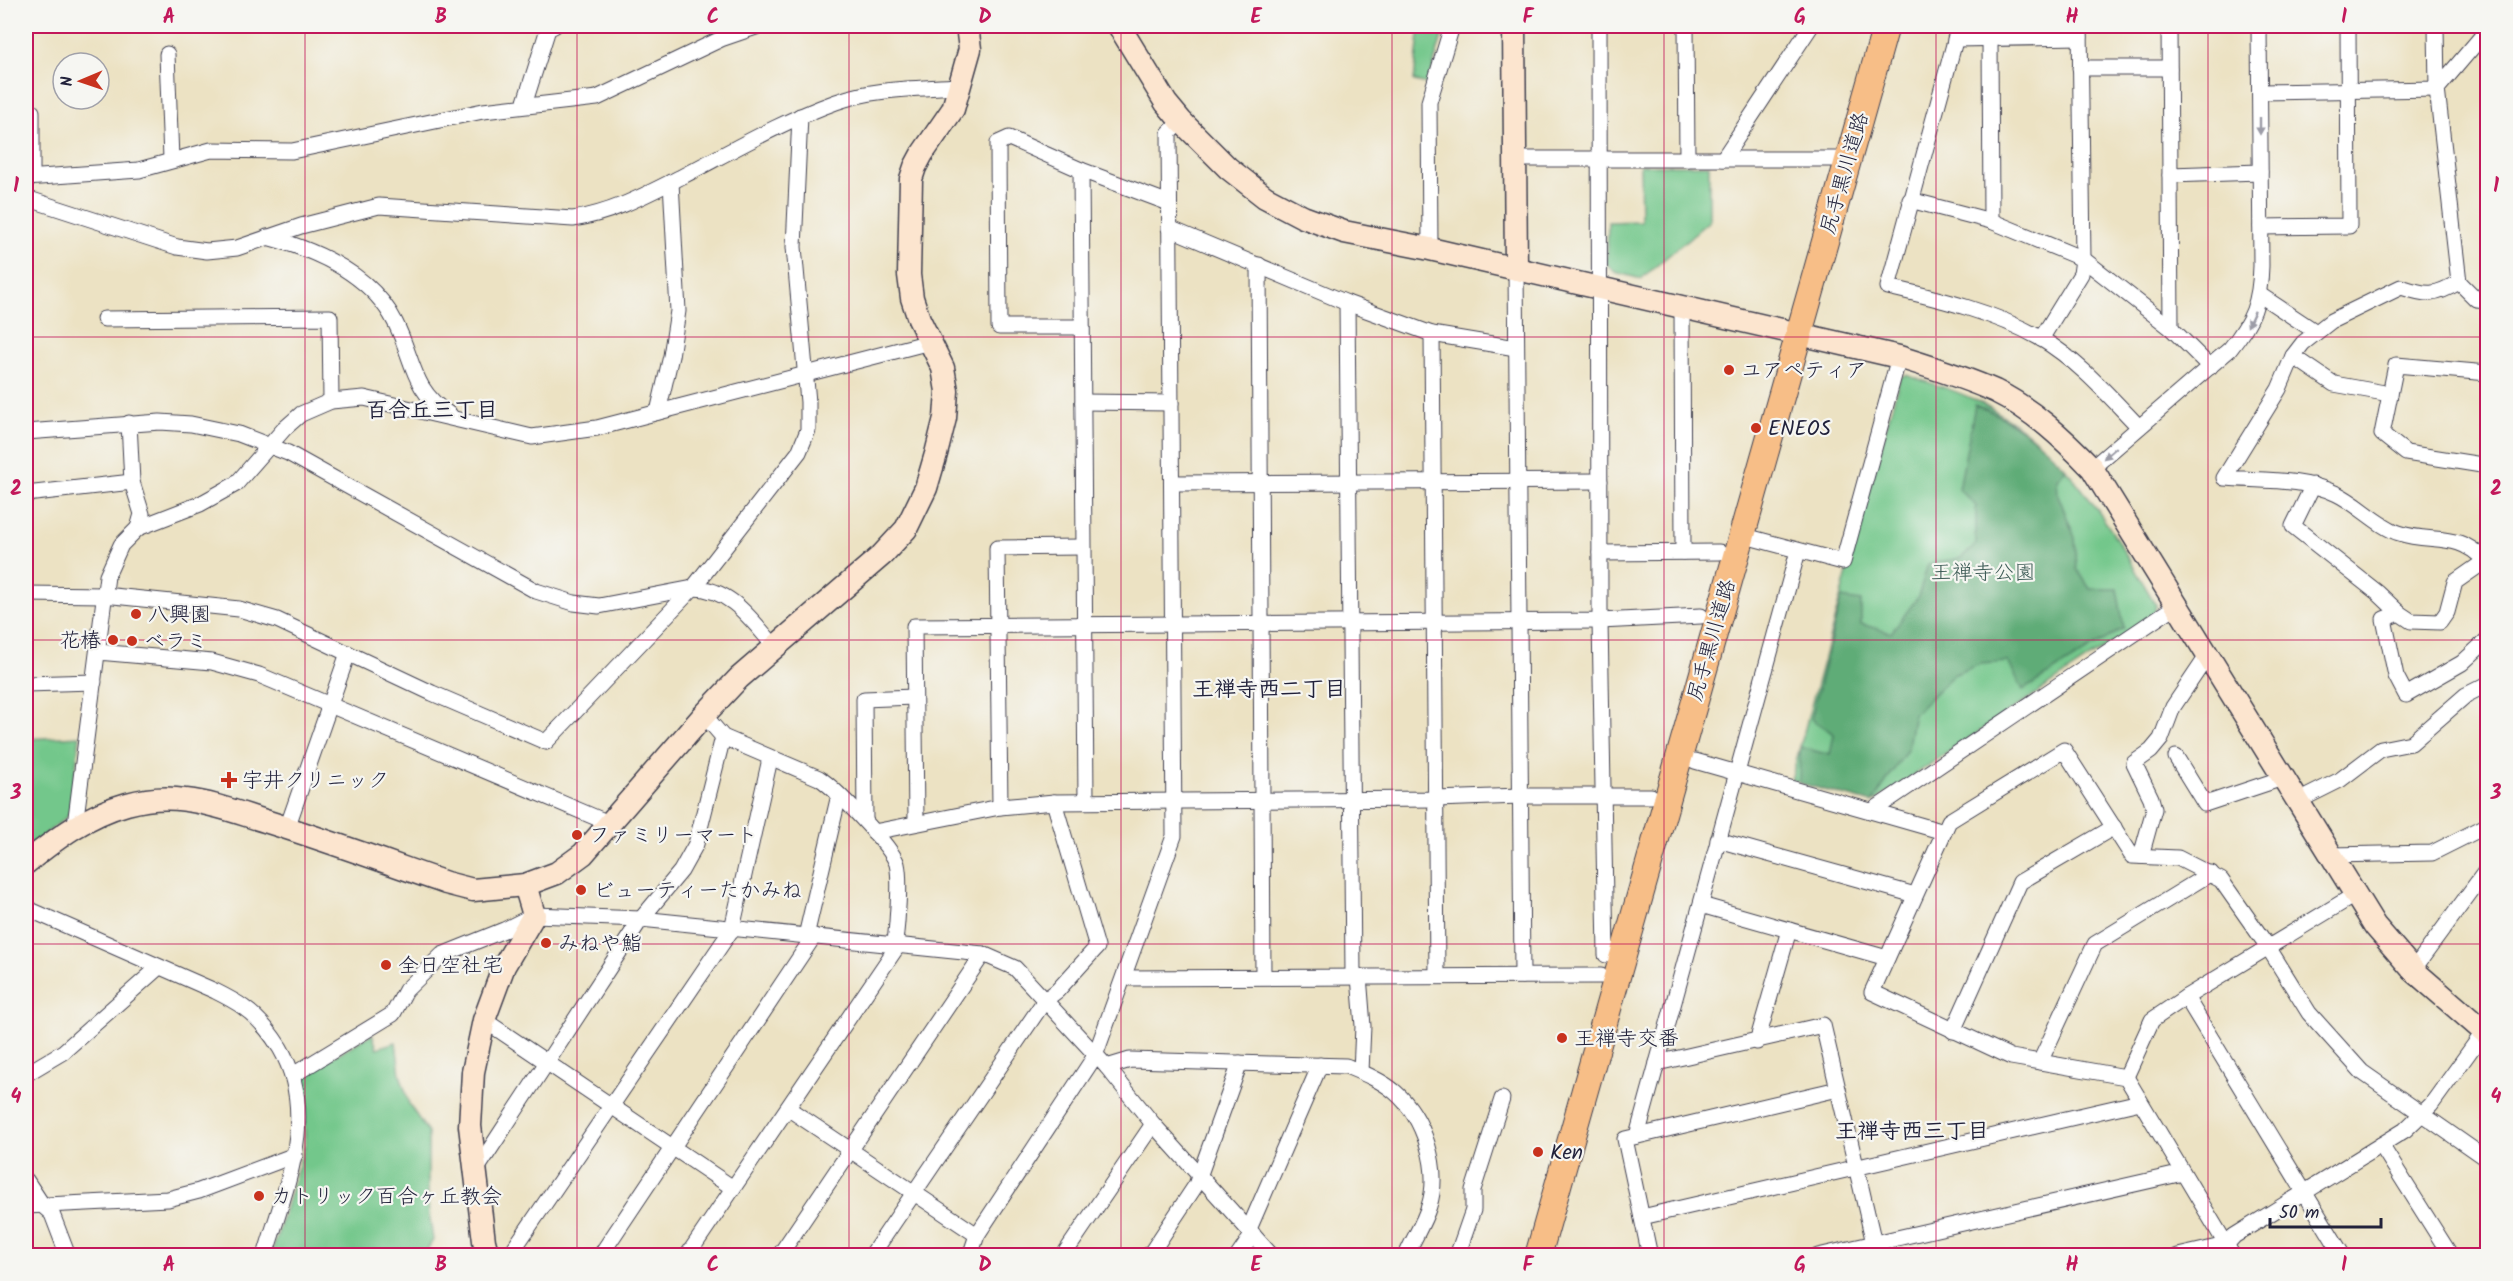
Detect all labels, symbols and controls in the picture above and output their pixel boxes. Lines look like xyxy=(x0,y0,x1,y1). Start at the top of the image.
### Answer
text: A xyxy=(163,2,175,34)
text: B xyxy=(435,2,447,34)
text: C xyxy=(707,2,719,34)
text: D xyxy=(978,2,992,34)
text: E xyxy=(1250,2,1262,34)
text: F xyxy=(1523,2,1535,34)
text: G xyxy=(1794,2,1806,34)
text: H xyxy=(2065,2,2079,34)
text: I xyxy=(2341,2,2347,34)
north arrow xyxy=(51,51,111,111)
text: N xyxy=(55,76,80,87)
street label: 尻手黒川道路 xyxy=(1812,108,1879,239)
one-way arrow xyxy=(2255,116,2265,135)
text: 1 xyxy=(13,171,19,203)
text: 1 xyxy=(2493,171,2499,203)
one-way arrow xyxy=(2246,311,2255,328)
place label: ユアペティア xyxy=(1741,355,1867,388)
marker: ユアペティア xyxy=(1722,363,1736,377)
district label: 百合丘三丁目 xyxy=(366,394,498,429)
place label: ENEOS xyxy=(1768,413,1831,446)
marker: ENEOS xyxy=(1749,421,1763,435)
one-way arrow xyxy=(2103,446,2118,459)
text: 2 xyxy=(10,474,22,506)
text: 2 xyxy=(2490,474,2502,506)
park label: 王禅寺公園 xyxy=(1931,557,2036,590)
street label: 尻手黒川道路 xyxy=(1679,575,1746,706)
place label: 八興園 xyxy=(148,599,211,632)
marker: 八興園 xyxy=(129,607,143,621)
place label: 花椿 xyxy=(59,625,101,658)
place label: ベラミ xyxy=(144,626,207,659)
marker: 花椿 xyxy=(106,633,120,647)
marker: ベラミ xyxy=(125,634,139,648)
district label: 王禅寺西二丁目 xyxy=(1192,673,1346,708)
place label: 宇井クリニック xyxy=(242,765,389,798)
marker: 宇井クリニック xyxy=(220,771,238,789)
text: 3 xyxy=(10,778,22,810)
text: 3 xyxy=(2490,778,2502,810)
place label: ファミリーマート xyxy=(589,820,757,853)
marker: ファミリーマート xyxy=(570,828,584,842)
place label: ビューティーたかみね xyxy=(593,875,803,908)
marker: ビューティーたかみね xyxy=(574,883,588,897)
place label: みねや鮨 xyxy=(558,928,642,961)
marker: みねや鮨 xyxy=(539,936,553,950)
place label: 全日空社宅 xyxy=(398,950,503,983)
marker: 全日空社宅 xyxy=(379,958,393,972)
place label: 王禅寺交番 xyxy=(1574,1023,1679,1056)
marker: 王禅寺交番 xyxy=(1555,1031,1569,1045)
text: 4 xyxy=(11,1082,22,1114)
text: 4 xyxy=(2491,1082,2502,1114)
district label: 王禅寺西三丁目 xyxy=(1835,1115,1989,1150)
place label: Ken xyxy=(1550,1137,1583,1170)
marker: Ken xyxy=(1531,1145,1545,1159)
place label: カトリック百合ヶ丘教会 xyxy=(271,1181,502,1214)
marker: カトリック百合ヶ丘教会 xyxy=(252,1189,266,1203)
scale bar xyxy=(2270,1191,2381,1229)
text: 50 m xyxy=(2279,1199,2319,1228)
text: A xyxy=(163,1250,175,1281)
text: B xyxy=(435,1250,447,1281)
text: C xyxy=(707,1250,719,1281)
text: D xyxy=(978,1250,992,1281)
text: E xyxy=(1250,1250,1262,1281)
text: F xyxy=(1523,1250,1535,1281)
text: G xyxy=(1794,1250,1806,1281)
text: H xyxy=(2065,1250,2079,1281)
text: I xyxy=(2341,1250,2347,1281)

